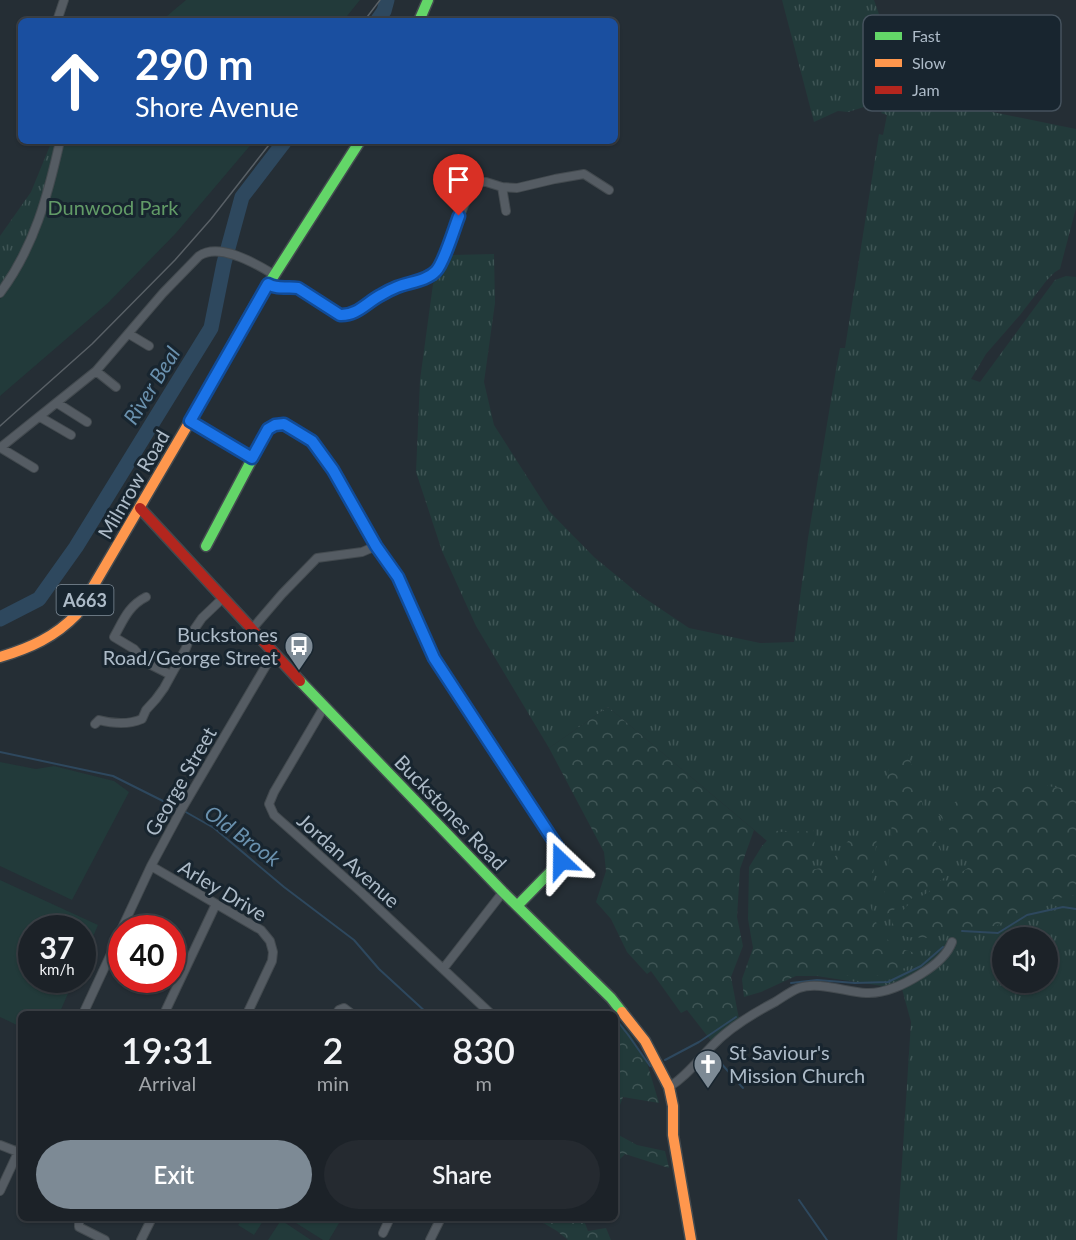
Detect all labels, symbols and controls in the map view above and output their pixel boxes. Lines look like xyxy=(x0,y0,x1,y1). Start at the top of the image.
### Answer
legend xyxy=(863,15,1061,111)
text: Fast xyxy=(912,26,941,45)
text: 290 m xyxy=(135,39,253,89)
icon: ahead xyxy=(36,42,114,120)
text: Slow xyxy=(912,53,946,72)
text: Jam xyxy=(912,80,940,99)
text: Shore Avenue xyxy=(135,90,299,123)
pin xyxy=(433,154,484,216)
icon: arrive xyxy=(442,163,475,196)
park label: Dunwood Park xyxy=(48,195,179,219)
water label: River Beal xyxy=(117,341,185,428)
street label: Milnrow Road xyxy=(92,425,174,543)
road number: A663 xyxy=(56,585,113,615)
place label: Buckstones Road/George Street xyxy=(103,622,278,669)
bus stop icon: Buckstones Road/George Street xyxy=(283,630,315,672)
street label: George Street xyxy=(139,722,221,840)
street label: Buckstones Road xyxy=(390,750,512,874)
water label: Old Brook xyxy=(200,799,286,871)
street label: Jordan Avenue xyxy=(293,808,405,912)
position arrow xyxy=(529,829,593,893)
street label: Arley Drive xyxy=(175,854,271,926)
speed limit sign: 40 xyxy=(108,915,186,993)
map controls xyxy=(992,927,1058,993)
button: sound xyxy=(992,927,1058,993)
text: 37 xyxy=(40,929,74,965)
text: km/h xyxy=(39,960,75,978)
text: 19:31 xyxy=(121,1028,214,1072)
text: 2 xyxy=(323,1028,343,1072)
text: 830 xyxy=(452,1028,515,1072)
place label: St Saviour's Mission Church xyxy=(729,1040,865,1087)
church icon: St Saviour's Mission Church xyxy=(692,1048,724,1090)
text: Arrival xyxy=(139,1071,196,1095)
text: min xyxy=(317,1071,349,1095)
text: m xyxy=(475,1071,492,1095)
button: Exit xyxy=(36,1140,312,1209)
button: Share xyxy=(324,1140,600,1209)

